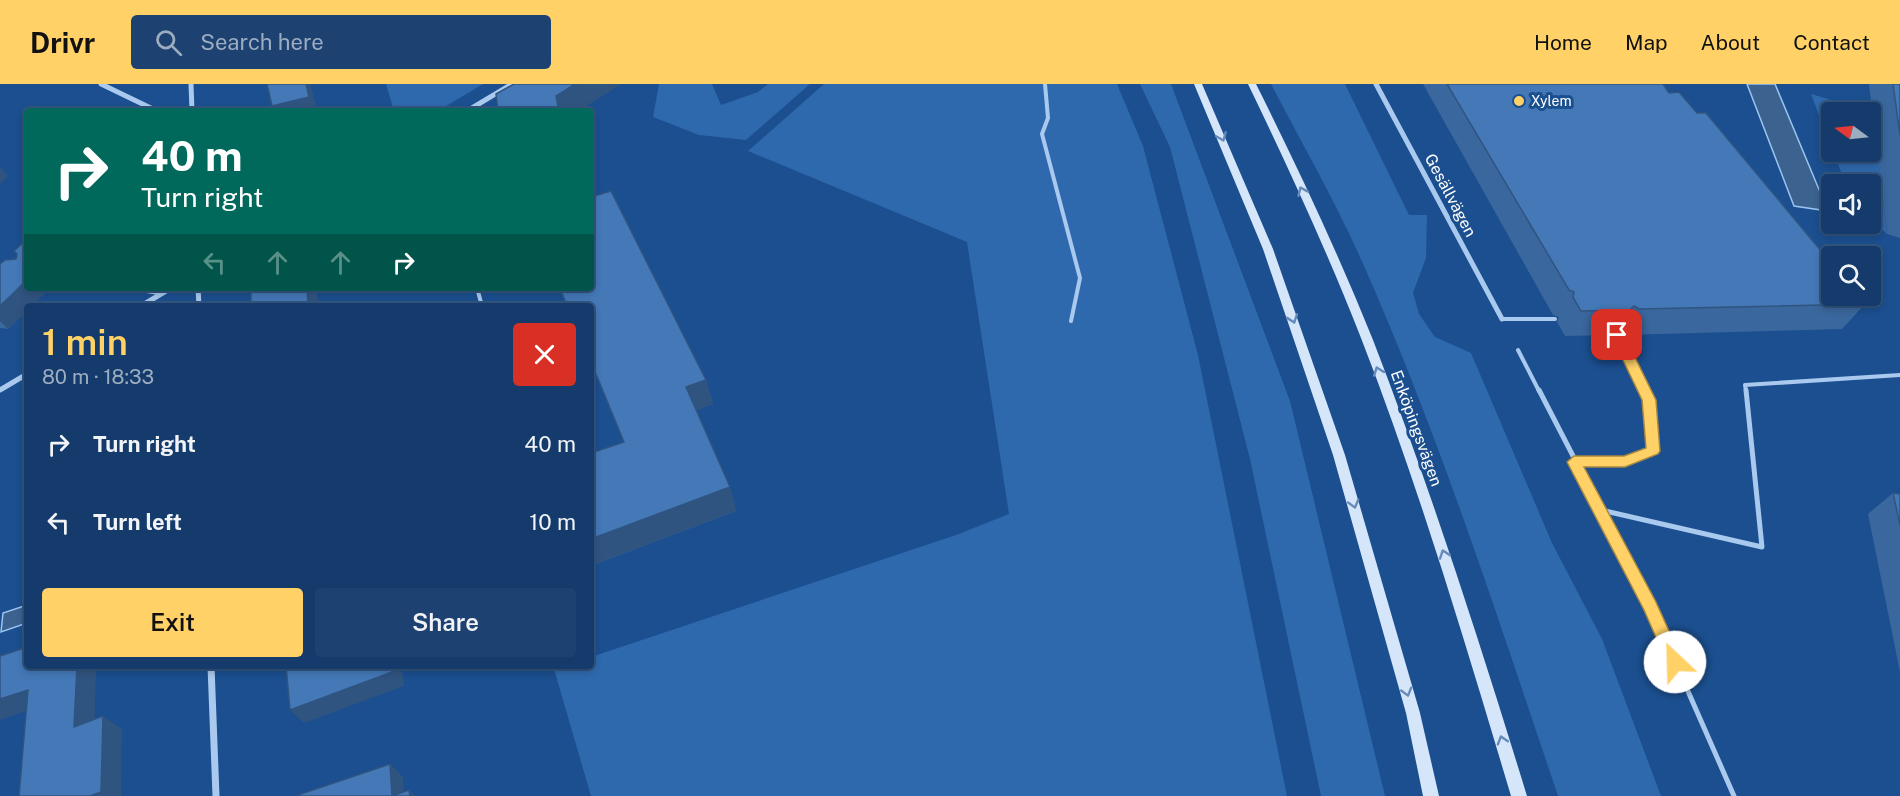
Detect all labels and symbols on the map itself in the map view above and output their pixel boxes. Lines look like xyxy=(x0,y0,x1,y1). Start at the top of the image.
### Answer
place label: Xylem xyxy=(1531,93,1572,109)
marker: Xylem xyxy=(1512,94,1526,108)
north arrow xyxy=(1821,102,1881,162)
one-way arrow xyxy=(1215,131,1227,142)
street label: Gesällvägen xyxy=(1421,150,1480,240)
one-way arrow xyxy=(1298,186,1310,197)
pin xyxy=(1591,309,1642,360)
one-way arrow xyxy=(1285,313,1298,324)
one-way arrow xyxy=(1373,366,1385,377)
street label: Enköpingsvägen xyxy=(1387,368,1446,489)
one-way arrow xyxy=(1346,499,1359,509)
one-way arrow xyxy=(1438,549,1451,560)
position arrow xyxy=(1643,630,1707,694)
one-way arrow xyxy=(1400,686,1412,697)
one-way arrow xyxy=(1497,735,1510,746)

